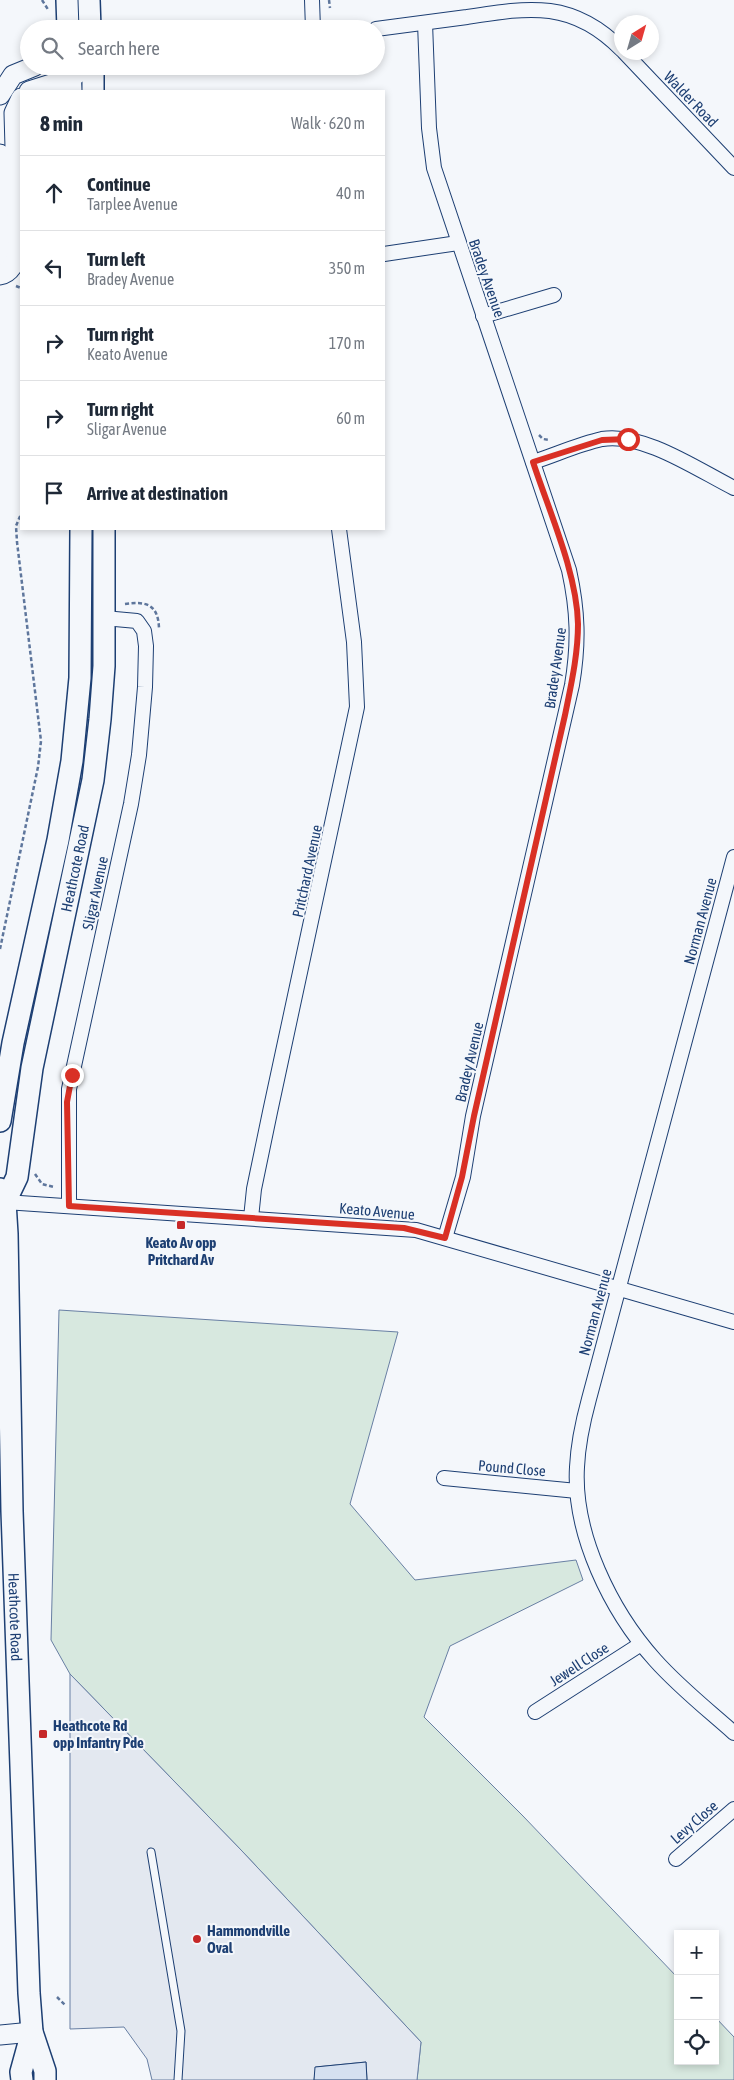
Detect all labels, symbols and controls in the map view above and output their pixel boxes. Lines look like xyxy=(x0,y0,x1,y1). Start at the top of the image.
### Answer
north arrow xyxy=(614,15,659,60)
search box xyxy=(20,20,385,75)
icon: search xyxy=(38,34,66,62)
text: Search here xyxy=(78,37,160,59)
street label: Walder Road xyxy=(660,68,722,130)
text: 8 min xyxy=(40,111,83,135)
text: Walk · 620 m xyxy=(291,114,365,132)
text: Continue xyxy=(87,173,151,195)
icon: ahead xyxy=(40,179,68,207)
text: 40 m xyxy=(336,184,365,202)
text: Tarplee Avenue xyxy=(87,195,178,213)
street label: Bradey Avenue xyxy=(466,237,508,320)
text: Turn left xyxy=(87,248,145,270)
icon: left xyxy=(40,254,68,282)
text: 350 m xyxy=(329,259,365,277)
text: Bradey Avenue xyxy=(87,270,174,288)
text: Turn right xyxy=(87,323,154,345)
icon: right xyxy=(40,329,68,357)
text: 170 m xyxy=(329,334,365,352)
text: Keato Avenue xyxy=(87,345,168,363)
text: Turn right xyxy=(87,398,154,420)
icon: right xyxy=(40,404,68,432)
text: 60 m xyxy=(336,409,365,427)
text: Sligar Avenue xyxy=(87,420,167,438)
route start xyxy=(617,428,640,451)
icon: arrive xyxy=(40,479,68,507)
text: Arrive at destination xyxy=(87,482,228,504)
street label: Bradey Avenue xyxy=(541,626,569,710)
street label: Heathcote Road xyxy=(57,823,92,913)
street label: Pritchard Avenue xyxy=(289,823,325,919)
street label: Sligar Avenue xyxy=(79,854,111,931)
street label: Norman Avenue xyxy=(680,876,720,966)
street label: Bradey Avenue xyxy=(452,1020,487,1104)
route end xyxy=(61,1064,84,1087)
street label: Keato Avenue xyxy=(339,1199,416,1223)
marker: Keato Av opp Pritchard Av xyxy=(175,1219,187,1231)
place label: Keato Av opp Pritchard Av xyxy=(146,1234,216,1268)
street label: Norman Avenue xyxy=(575,1267,615,1357)
street label: Pound Close xyxy=(478,1457,547,1479)
street label: Heathcote Road xyxy=(6,1572,26,1661)
street label: Jewell Close xyxy=(546,1639,612,1689)
place label: Heathcote Rd opp Infantry Pde xyxy=(53,1717,144,1751)
marker: Heathcote Rd opp Infantry Pde xyxy=(37,1728,49,1740)
street label: Levy Close xyxy=(667,1797,721,1847)
place label: Hammondville Oval xyxy=(207,1922,290,1956)
map controls xyxy=(674,1930,719,2065)
button: + xyxy=(674,1930,719,1975)
marker: Hammondville Oval xyxy=(191,1933,203,1945)
button: − xyxy=(674,1975,719,2020)
button: locate xyxy=(674,2020,719,2065)

